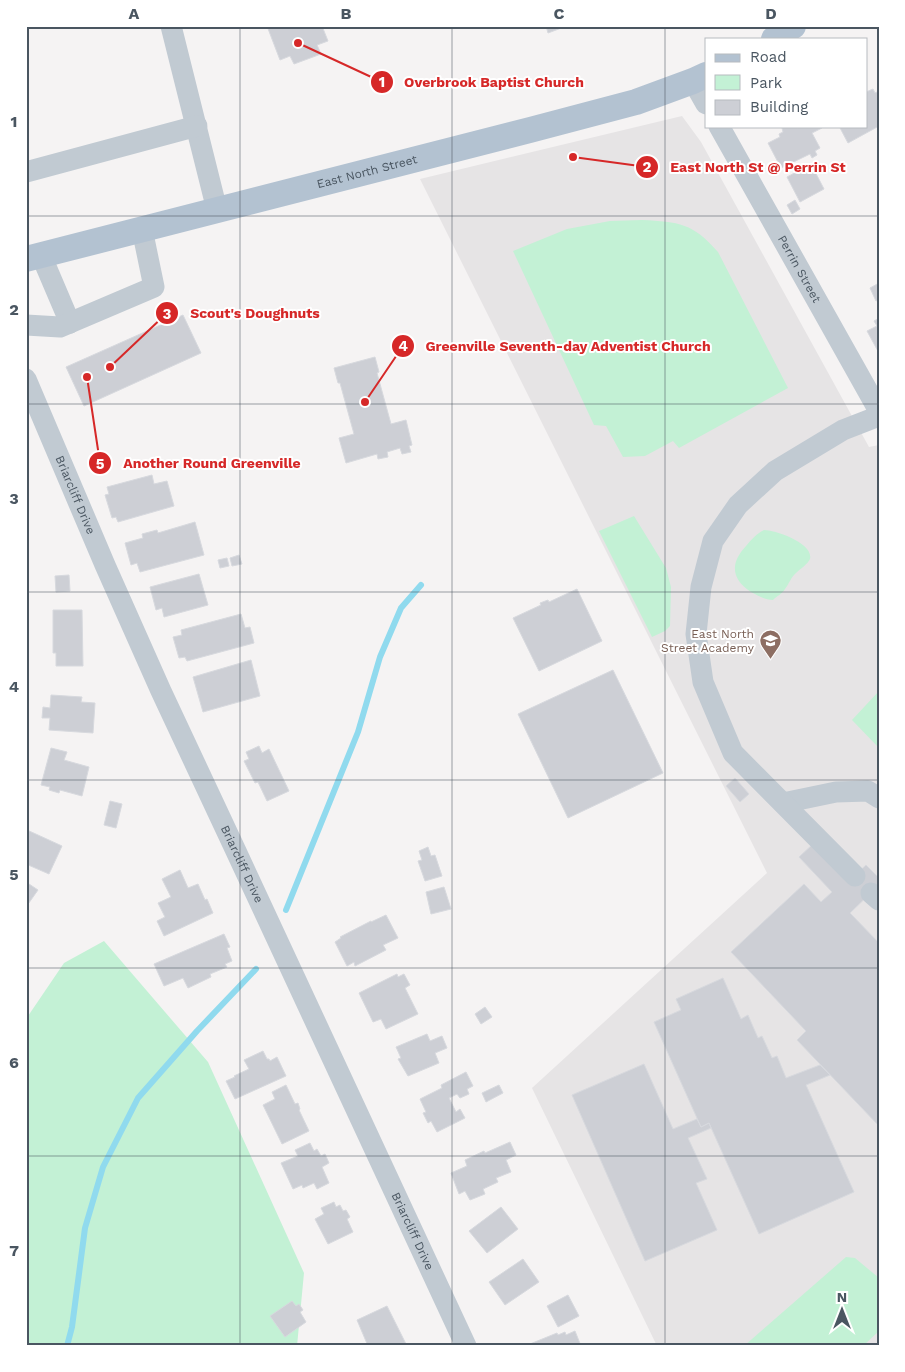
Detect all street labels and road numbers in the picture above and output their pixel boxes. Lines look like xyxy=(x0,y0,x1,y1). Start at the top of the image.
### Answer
street label: East North Street xyxy=(315,152,419,191)
street label: Perrin Street xyxy=(775,233,824,305)
street label: Briarcliff Drive xyxy=(52,454,98,536)
street label: Briarcliff Drive xyxy=(218,823,266,905)
street label: Briarcliff Drive xyxy=(389,1190,437,1272)

